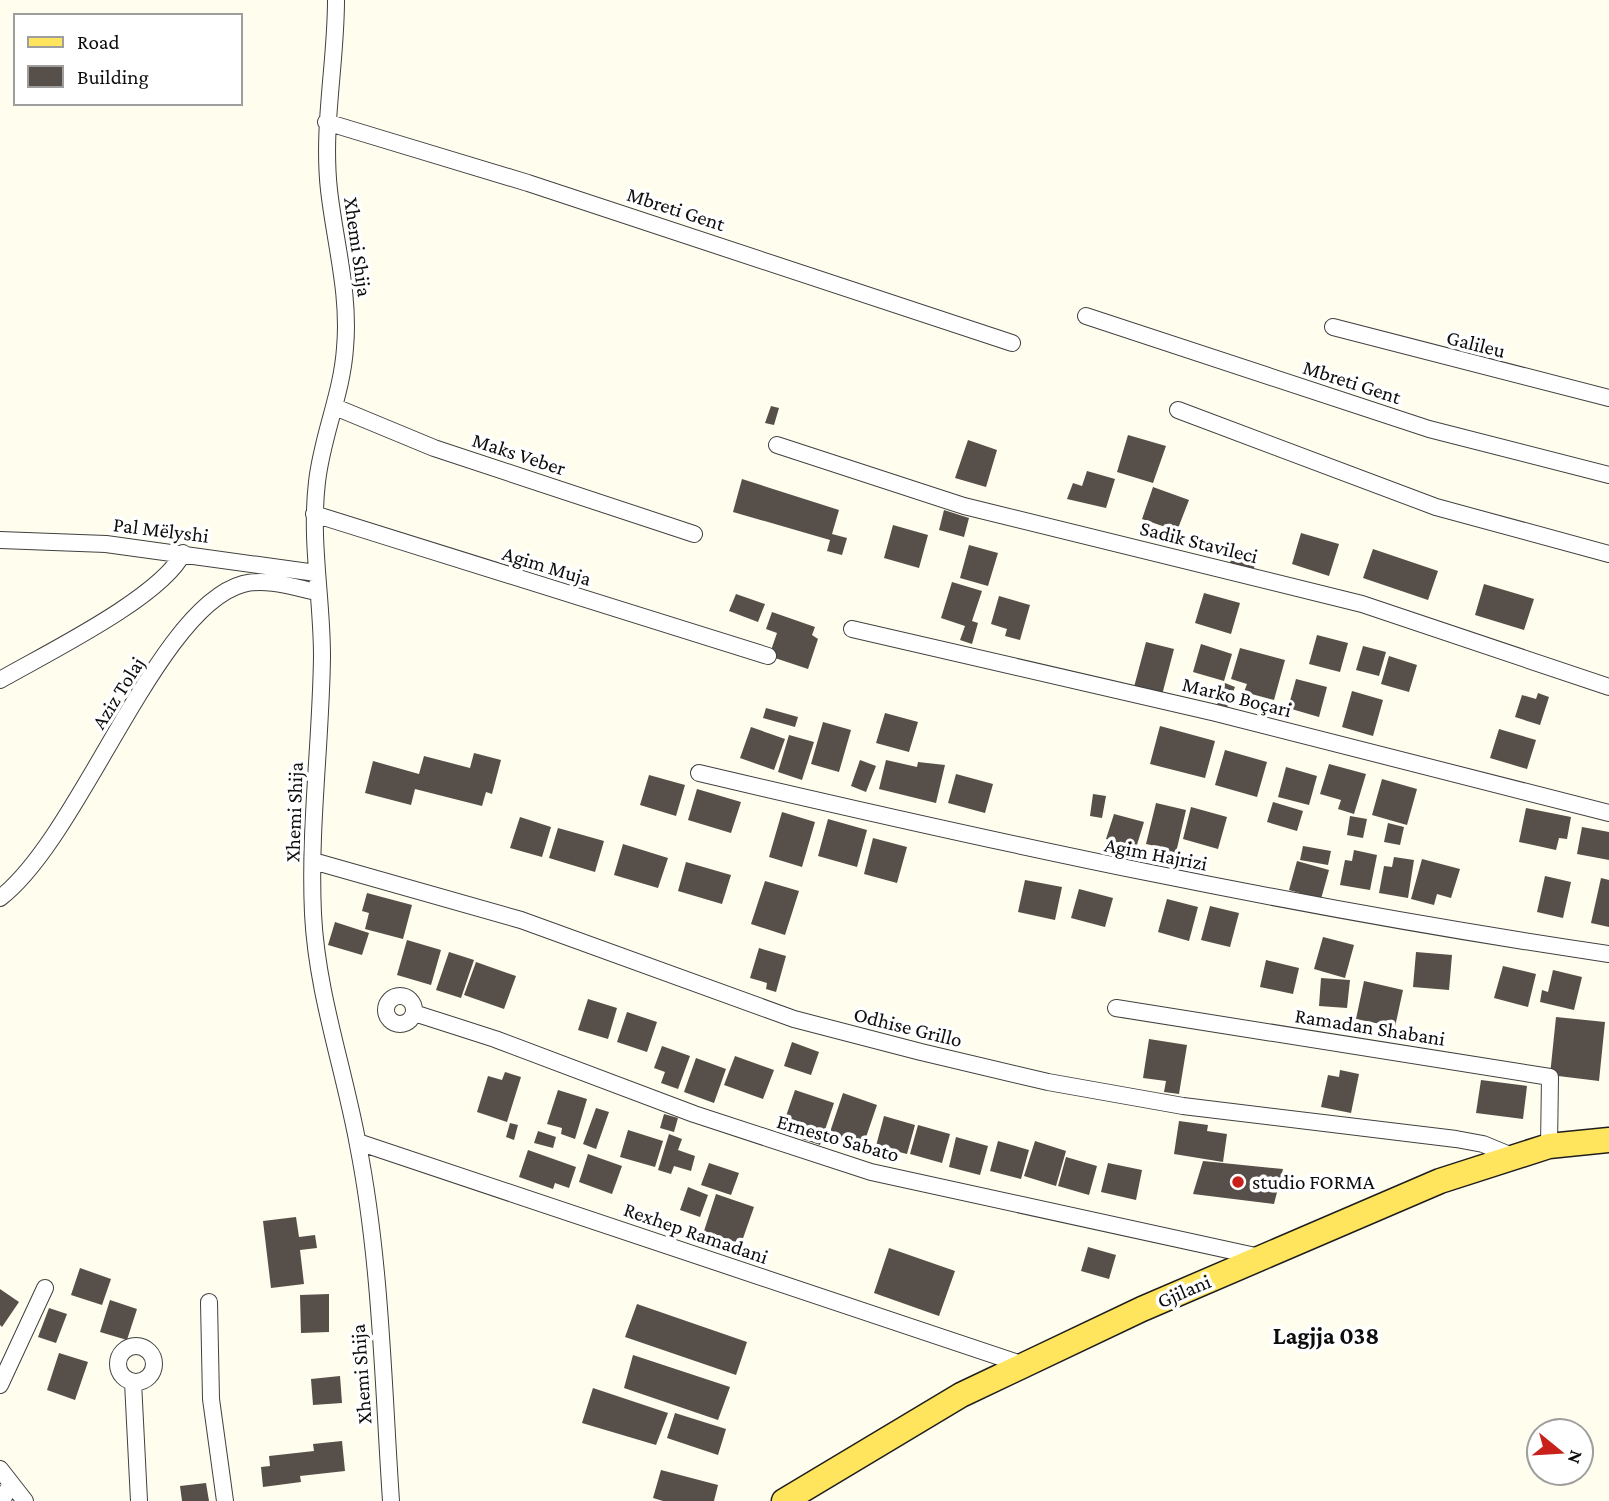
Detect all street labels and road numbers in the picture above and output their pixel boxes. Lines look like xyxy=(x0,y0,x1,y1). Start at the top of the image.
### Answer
street label: Mbreti Gent xyxy=(624,182,729,236)
street label: Xhemi Shija xyxy=(339,196,377,299)
street label: Galileu xyxy=(1444,325,1508,363)
street label: Mbreti Gent xyxy=(1300,355,1405,409)
street label: Maks Veber xyxy=(469,428,569,481)
street label: Pal Mëlyshi xyxy=(112,512,211,548)
street label: Sadik Stavileci xyxy=(1138,516,1261,568)
street label: Agim Muja xyxy=(500,541,595,591)
street label: Aziz Tolaj xyxy=(86,653,150,733)
street label: Marko Boçari xyxy=(1180,672,1295,722)
street label: Xhemi Shija xyxy=(280,761,308,863)
street label: Agim Hajrizi xyxy=(1103,832,1210,876)
street label: Odhise Grillo xyxy=(851,1002,965,1052)
street label: Ramadan Shabani xyxy=(1293,1003,1447,1051)
street label: Ernesto Sabato xyxy=(774,1109,902,1167)
street label: Rexhep Ramadani xyxy=(621,1197,772,1269)
street label: Gjilani xyxy=(1154,1269,1215,1313)
street label: Xhemi Shija xyxy=(346,1323,376,1425)

